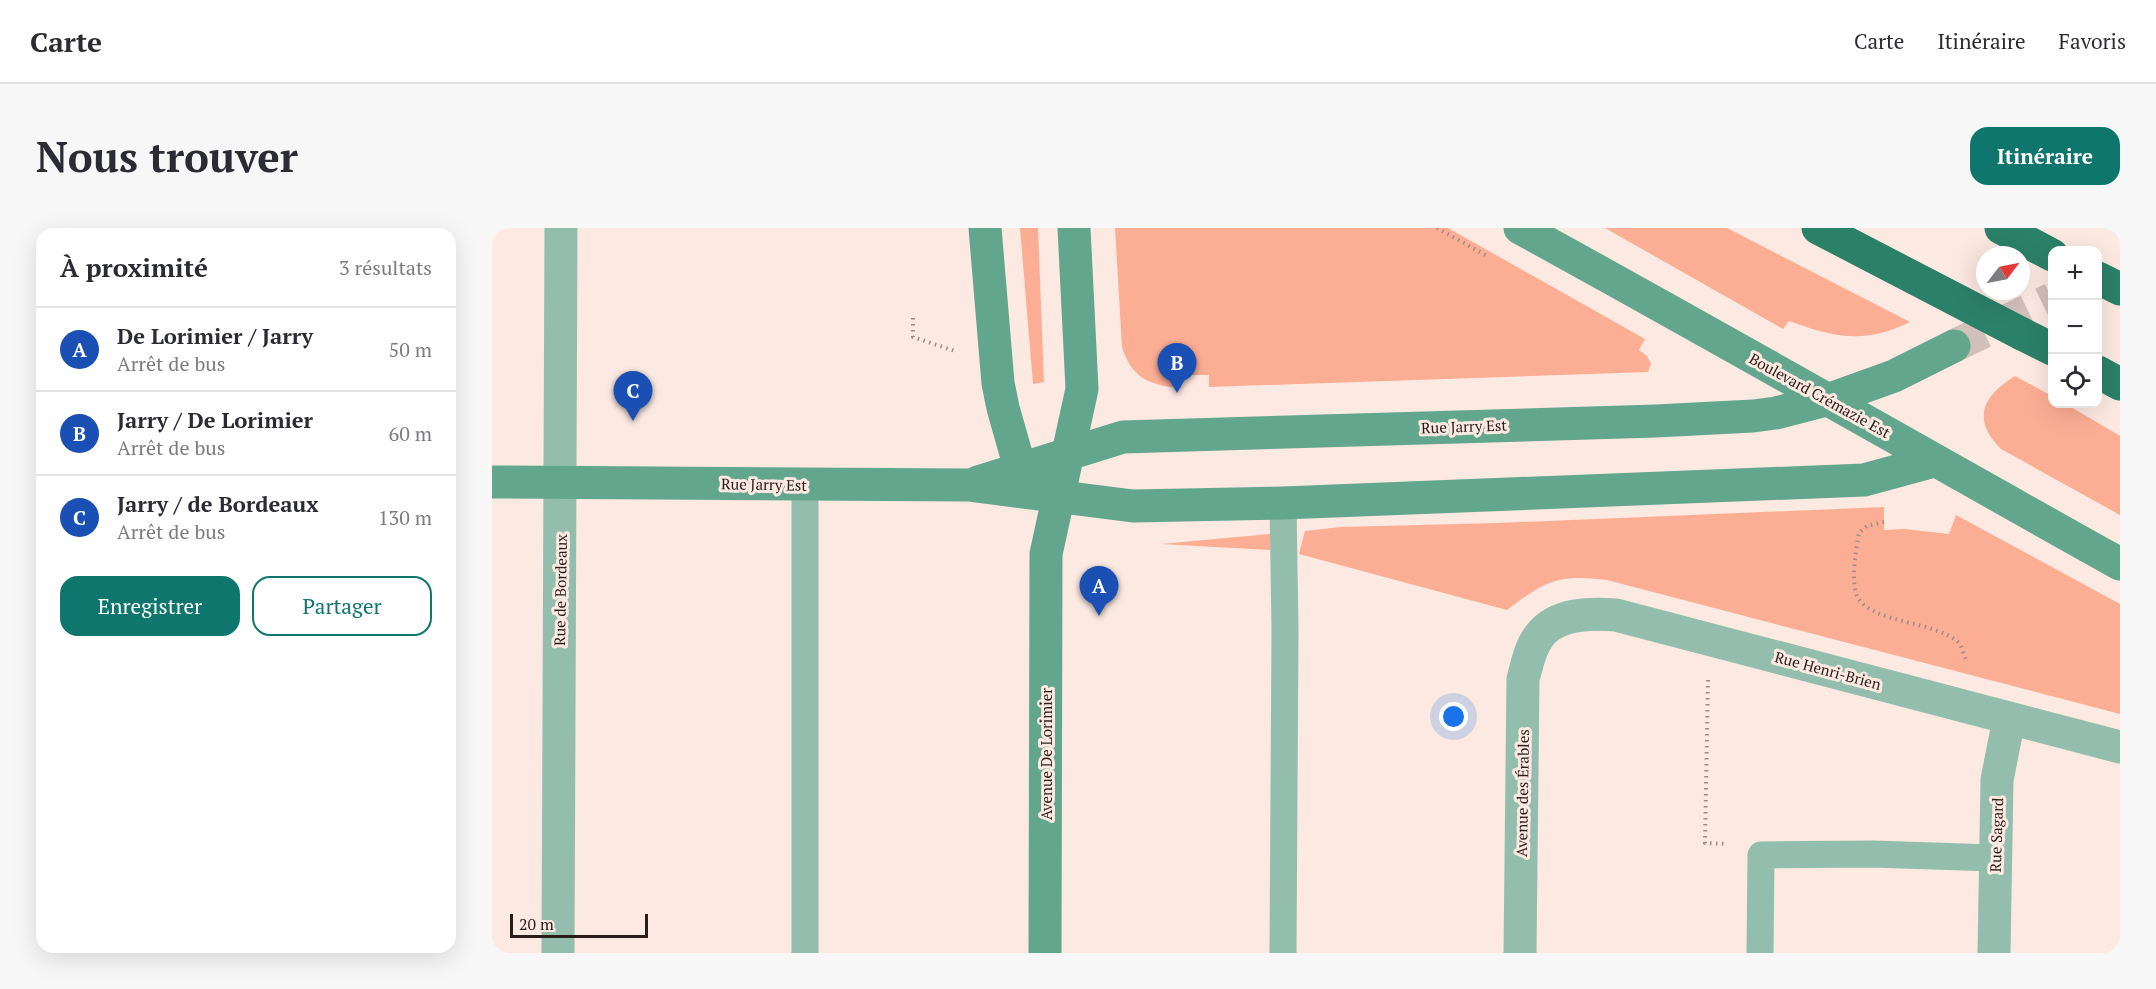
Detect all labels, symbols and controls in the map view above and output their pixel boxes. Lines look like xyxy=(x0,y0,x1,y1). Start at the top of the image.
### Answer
text: Carte xyxy=(30,23,102,60)
text: Carte xyxy=(1854,27,1904,55)
text: Itinéraire xyxy=(1937,27,2026,55)
text: Favoris xyxy=(2059,27,2126,55)
button: Itinéraire xyxy=(1970,127,2120,185)
text: Nous trouver xyxy=(36,128,298,184)
north arrow xyxy=(1976,246,2030,300)
map controls xyxy=(2048,246,2102,408)
button: + xyxy=(2048,246,2102,300)
text: À proximité xyxy=(60,250,208,284)
text: 3 résultats xyxy=(339,254,432,281)
button: − xyxy=(2048,300,2102,354)
text: De Lorimier / Jarry xyxy=(117,321,313,350)
text: A xyxy=(72,336,87,363)
text: 50 m xyxy=(389,336,432,363)
pin: B xyxy=(1158,344,1196,393)
street label: Boulevard Crémazie Est xyxy=(1746,348,1894,442)
text: Arrêt de bus xyxy=(117,350,225,377)
button: locate xyxy=(2048,354,2102,408)
pin: C xyxy=(614,372,652,421)
text: Jarry / De Lorimier xyxy=(117,405,313,434)
street label: Rue Jarry Est xyxy=(1421,414,1508,437)
text: B xyxy=(73,420,86,447)
text: 60 m xyxy=(389,420,432,447)
text: Arrêt de bus xyxy=(117,434,225,461)
street label: Rue Jarry Est xyxy=(721,473,808,495)
text: Jarry / de Bordeaux xyxy=(117,489,319,518)
text: C xyxy=(73,504,86,531)
text: 130 m xyxy=(378,504,432,531)
text: Arrêt de bus xyxy=(117,518,225,545)
street label: Rue de Bordeaux xyxy=(549,534,571,646)
pin: A xyxy=(1080,566,1118,616)
button: Enregistrer xyxy=(60,576,240,636)
button: Partager xyxy=(252,576,432,636)
street label: Rue Henri-Brien xyxy=(1773,646,1883,694)
street label: Avenue De Lorimier xyxy=(1036,688,1056,820)
your location xyxy=(1439,702,1468,731)
street label: Avenue des Érables xyxy=(1511,729,1533,857)
street label: Rue Sagard xyxy=(1985,797,2007,873)
scale bar xyxy=(510,911,648,938)
text: 20 m xyxy=(519,913,554,935)

